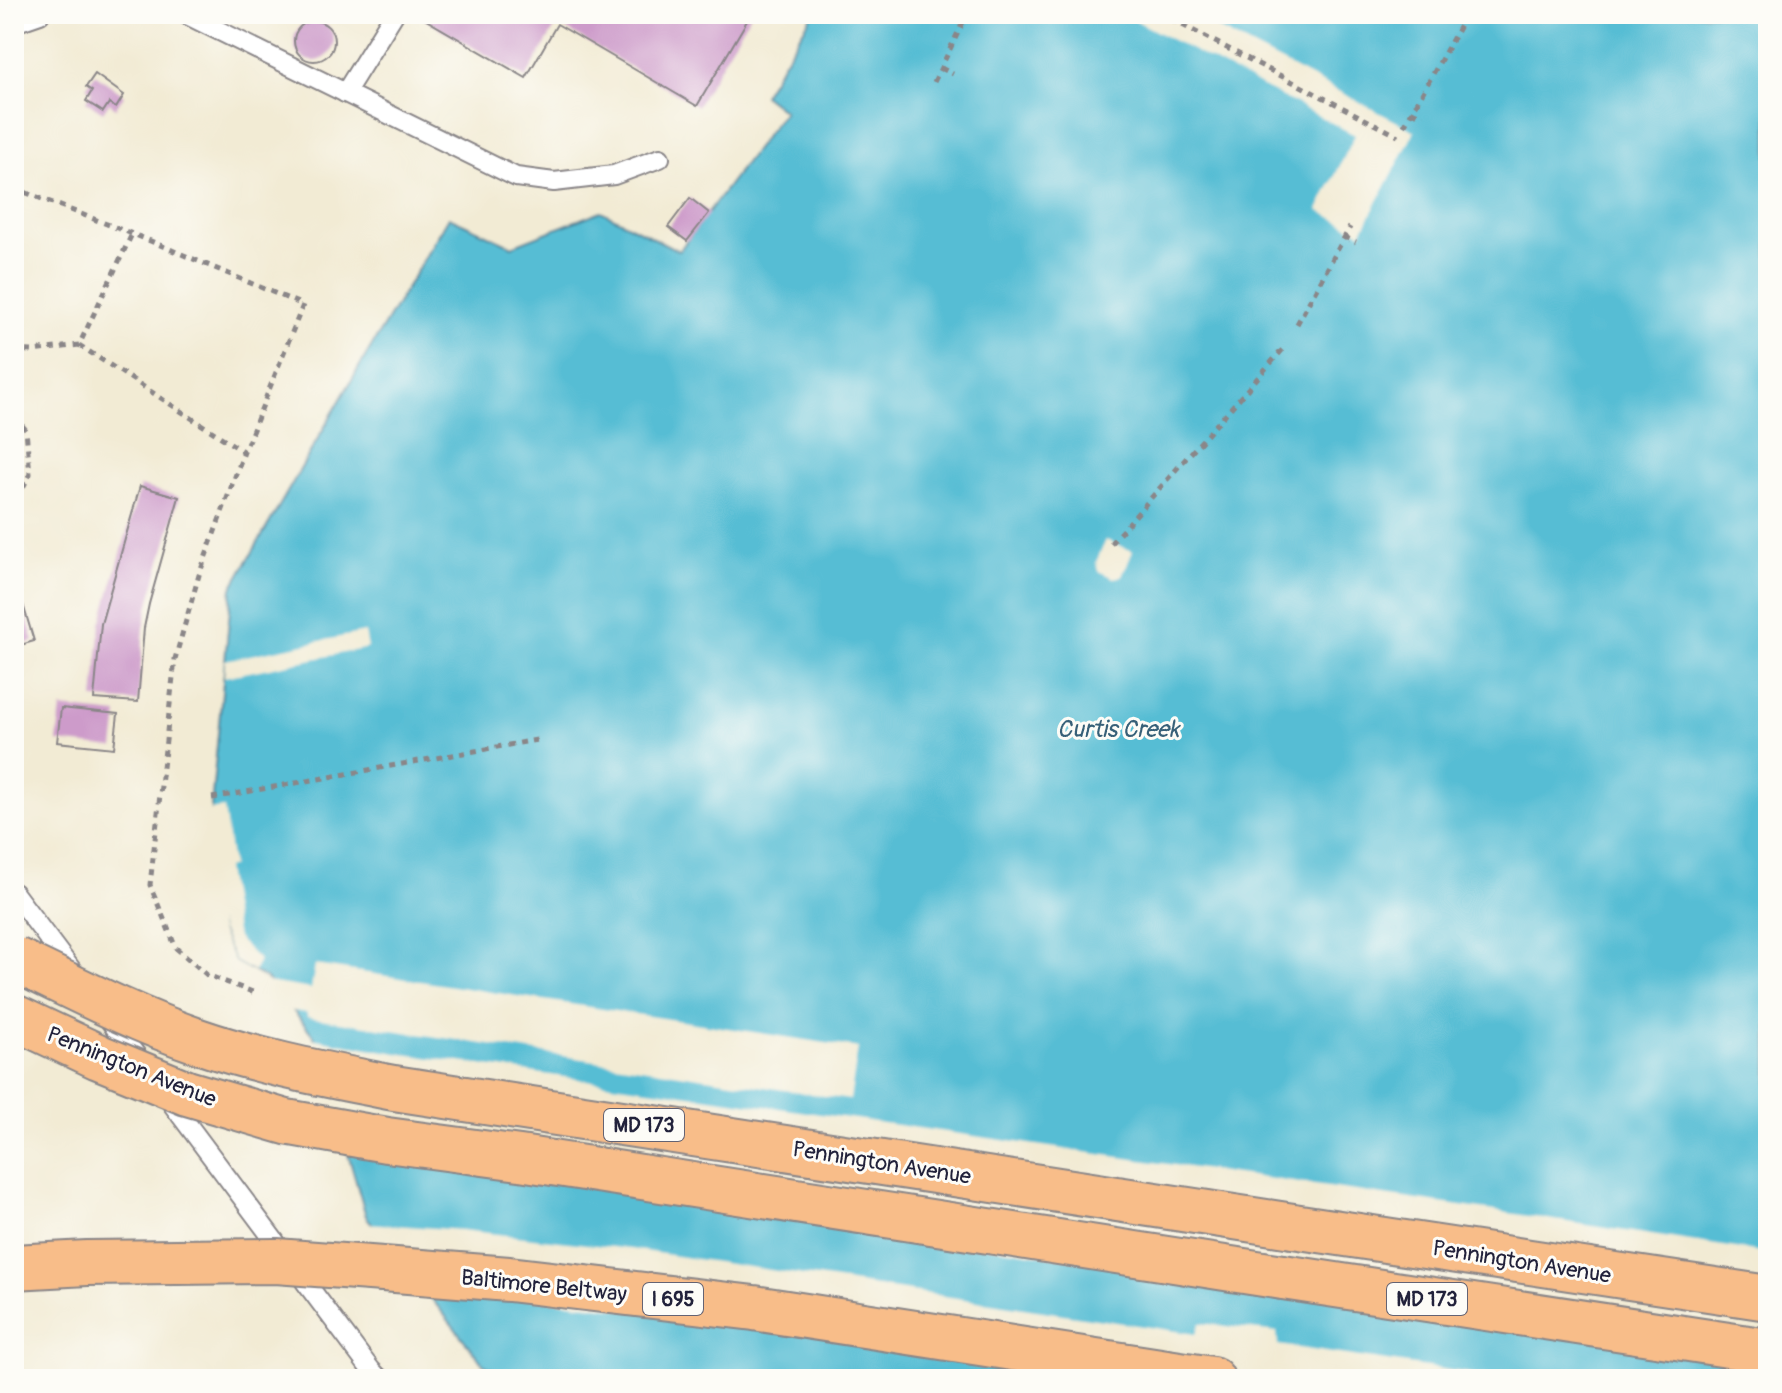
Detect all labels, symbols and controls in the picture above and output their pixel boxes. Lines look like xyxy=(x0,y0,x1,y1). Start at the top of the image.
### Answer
water label: Curtis Creek xyxy=(1057,715,1181,744)
street label: Pennington Avenue xyxy=(43,1020,220,1114)
road number: MD 173 xyxy=(604,1109,684,1141)
street label: Pennington Avenue xyxy=(791,1135,973,1191)
street label: Pennington Avenue xyxy=(1431,1234,1613,1290)
street label: Baltimore Beltway xyxy=(460,1263,628,1309)
road number: I 695 xyxy=(643,1283,703,1315)
road number: MD 173 xyxy=(1387,1283,1467,1315)

